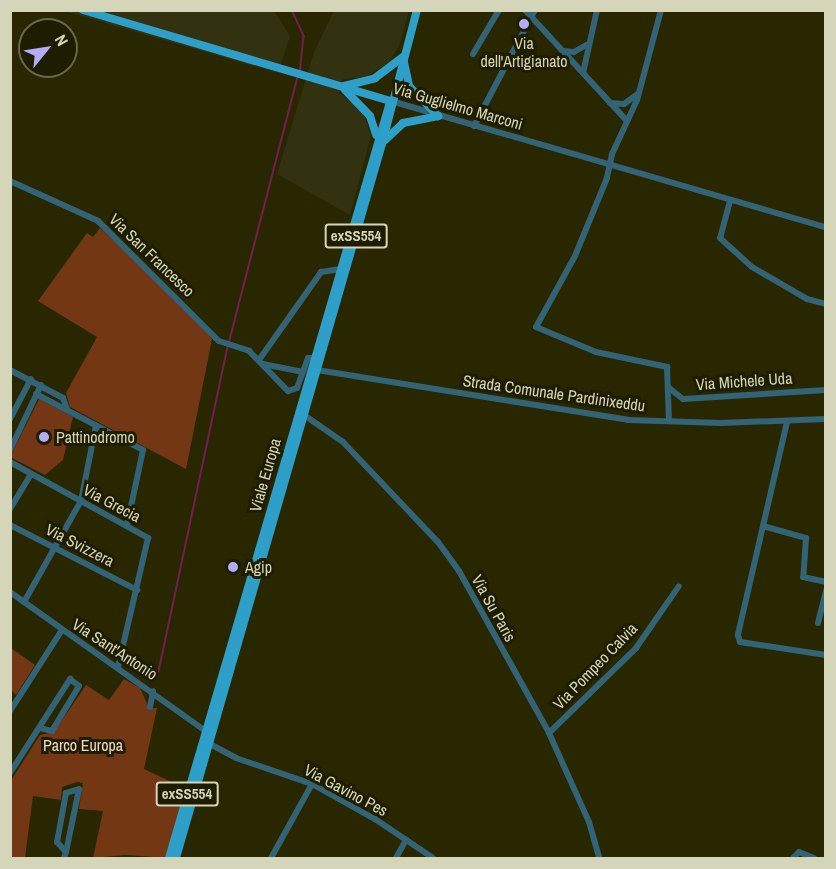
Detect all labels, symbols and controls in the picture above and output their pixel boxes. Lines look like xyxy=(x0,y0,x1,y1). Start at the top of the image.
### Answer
marker: Via dell'Artigianato xyxy=(517,17,531,31)
north arrow xyxy=(18,18,78,78)
text: N xyxy=(50,30,74,50)
place label: Via dell'Artigianato xyxy=(480,33,568,71)
street label: Via Guglielmo Marconi xyxy=(391,78,525,134)
street label: Via San Francesco xyxy=(105,209,199,301)
road number: exSS554 xyxy=(324,224,388,248)
street label: Via Michele Uda xyxy=(695,368,793,394)
street label: Strada Comunale Pardinixeddu xyxy=(462,371,646,415)
place label: Pattinodromo xyxy=(56,427,135,447)
marker: Pattinodromo xyxy=(37,430,51,444)
street label: Viale Europa xyxy=(245,436,285,514)
street label: Via Grecia xyxy=(80,480,144,526)
street label: Via Svizzera xyxy=(43,520,117,570)
place label: Agip xyxy=(245,557,272,577)
marker: Agip xyxy=(226,560,240,574)
street label: Via Su Paris xyxy=(468,571,520,645)
street label: Via Sant'Antonio xyxy=(69,614,161,684)
street label: Via Pompeo Calvia xyxy=(549,619,641,713)
park label: Parco Europa xyxy=(43,735,123,755)
street label: Via Gavino Pes xyxy=(301,760,391,820)
road number: exSS554 xyxy=(156,782,219,806)

